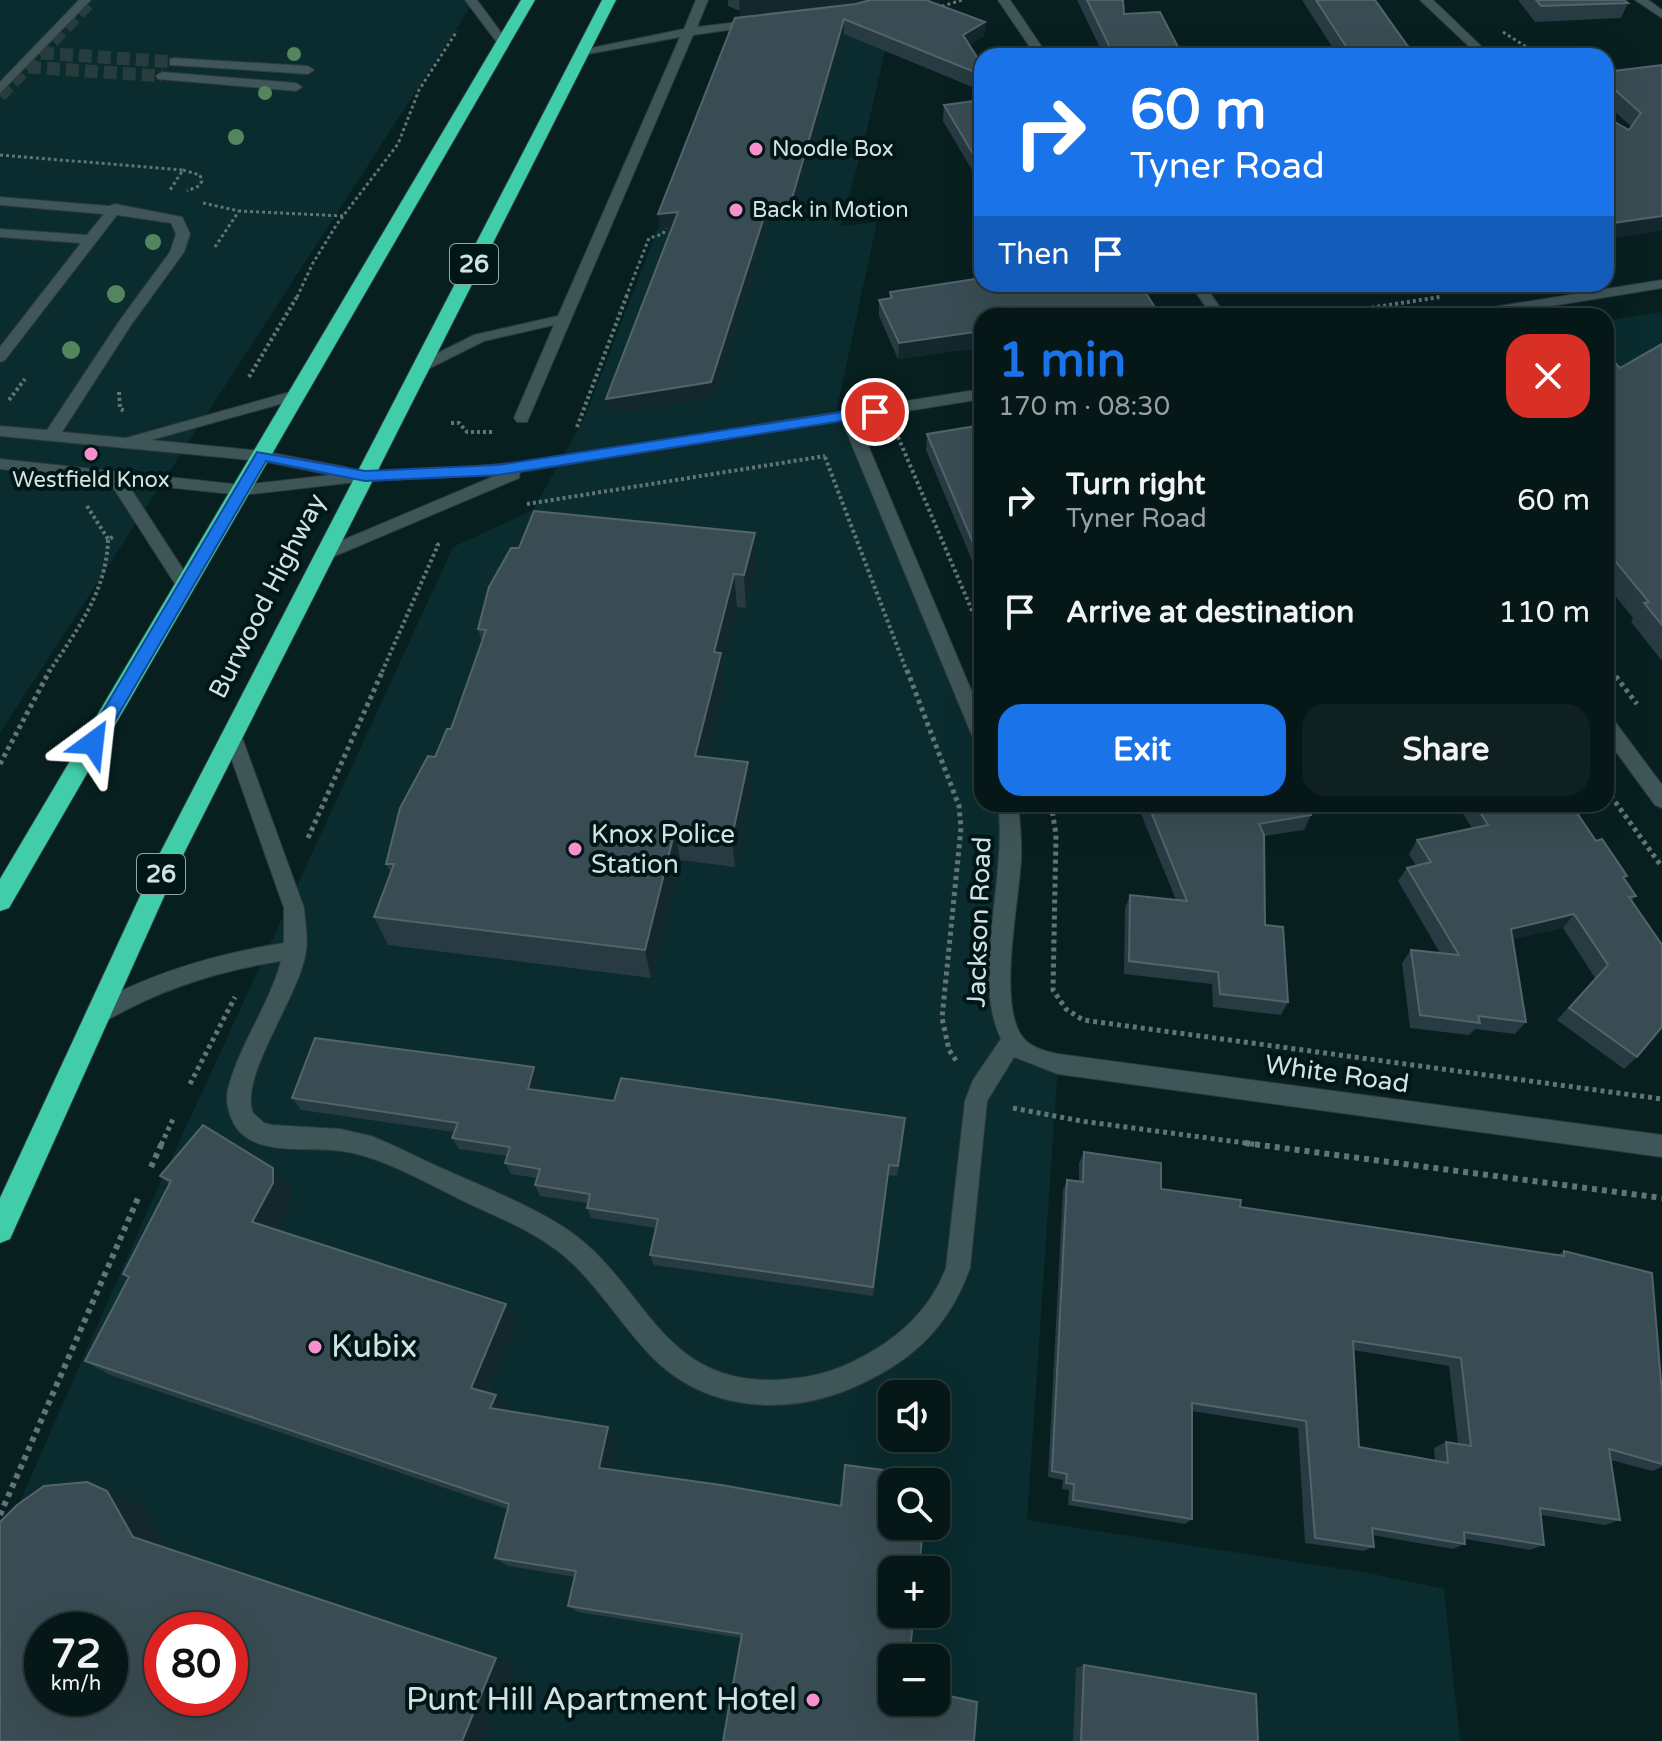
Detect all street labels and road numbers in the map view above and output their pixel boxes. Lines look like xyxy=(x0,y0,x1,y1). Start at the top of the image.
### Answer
road number: 26 xyxy=(450,244,498,284)
street label: Burwood Highway xyxy=(202,488,332,703)
street label: Jackson Road xyxy=(961,836,997,1008)
road number: 26 xyxy=(137,854,185,894)
street label: White Road xyxy=(1263,1049,1411,1099)

